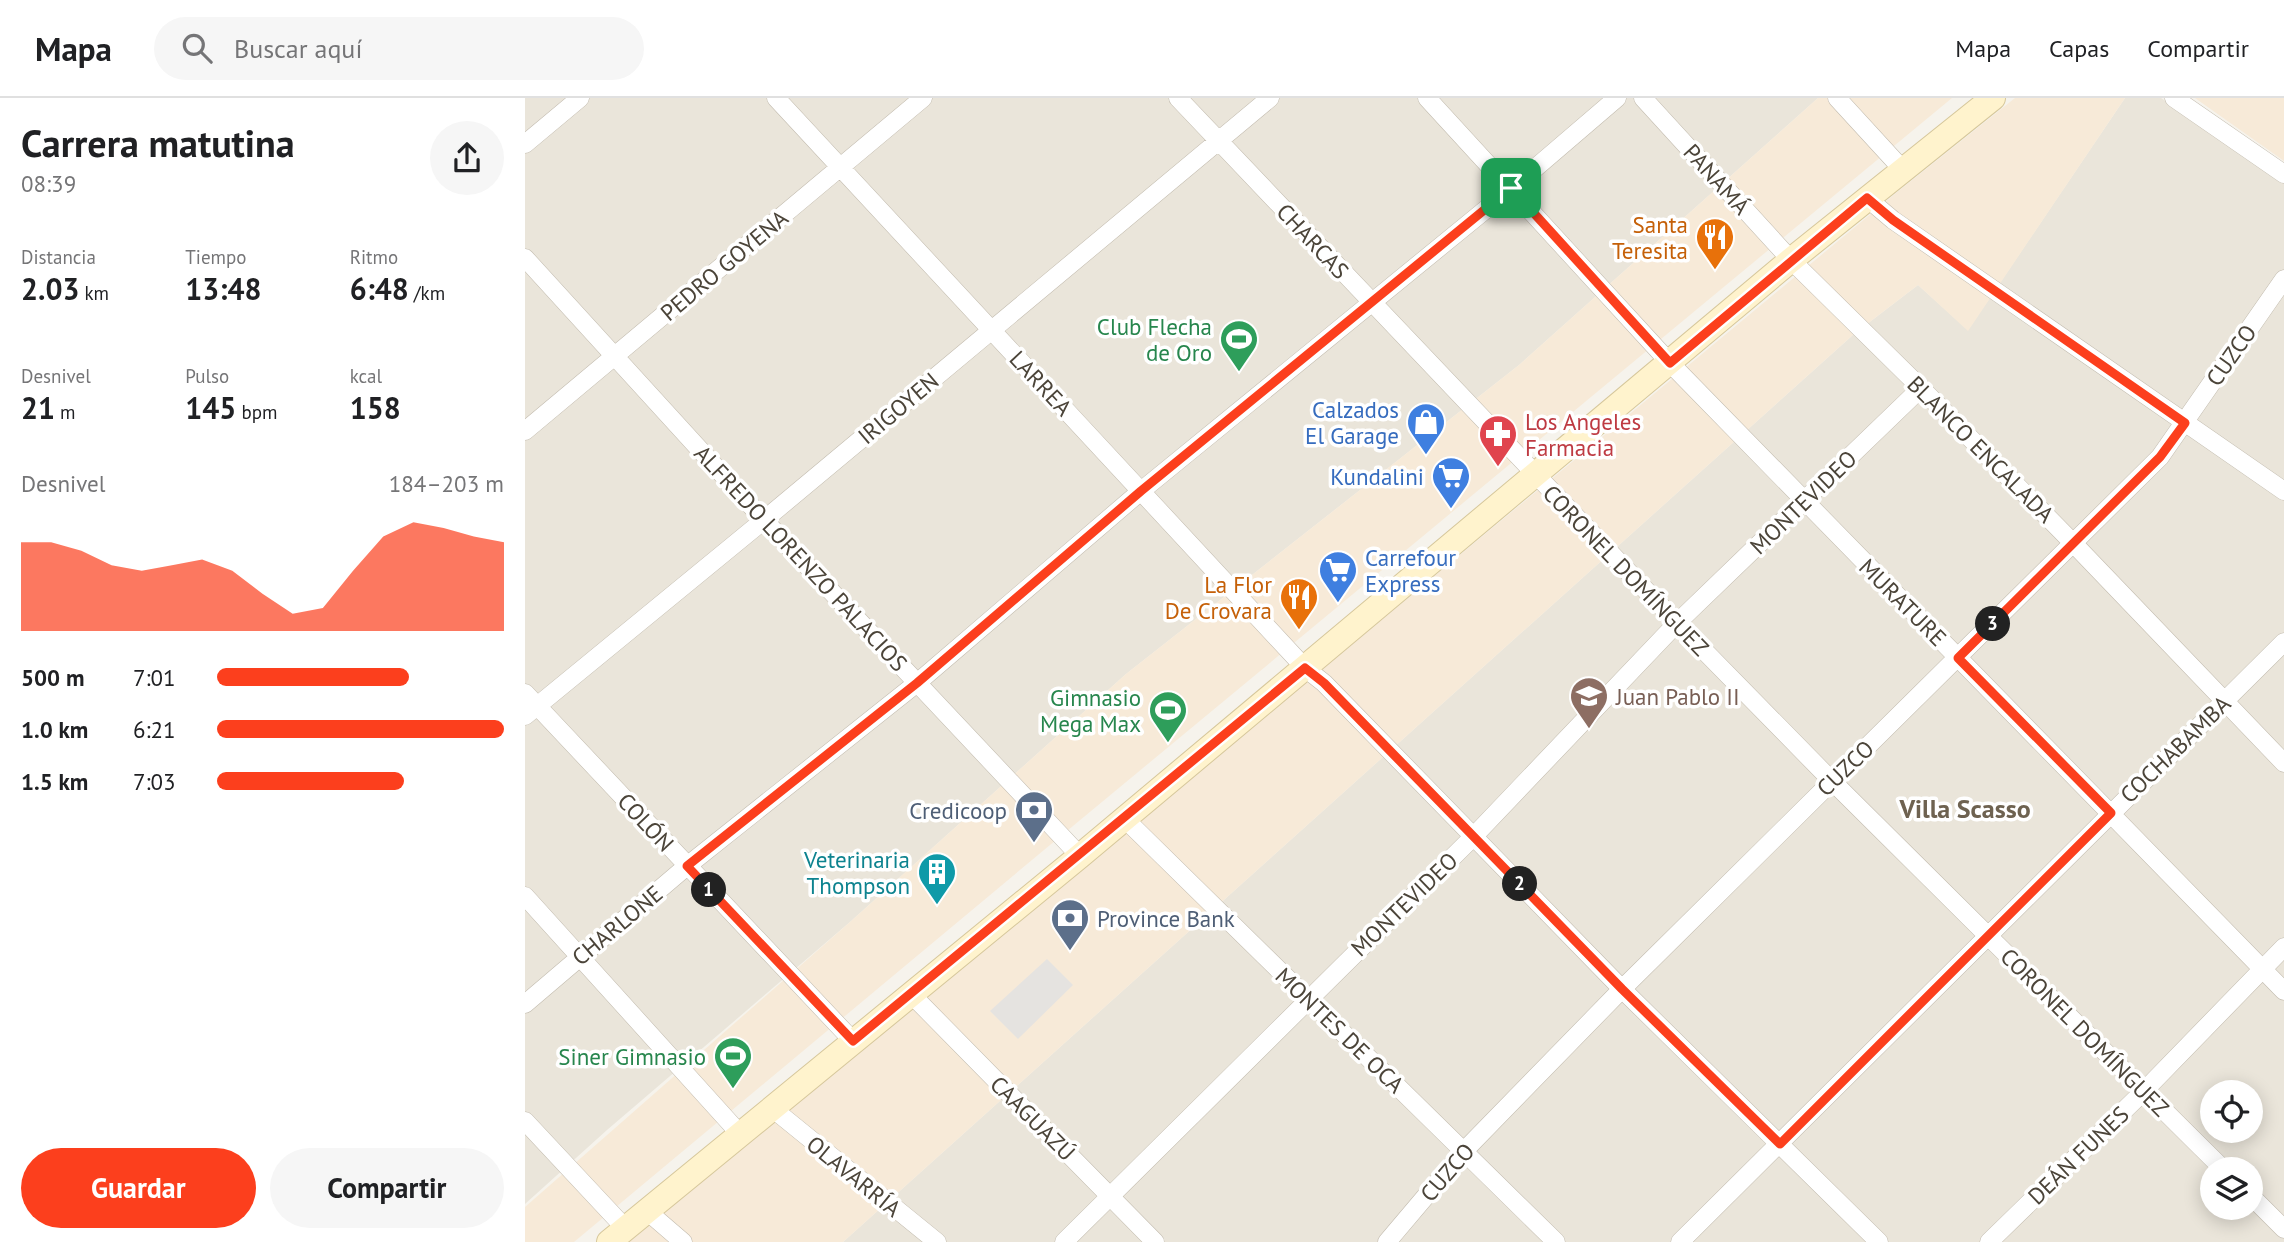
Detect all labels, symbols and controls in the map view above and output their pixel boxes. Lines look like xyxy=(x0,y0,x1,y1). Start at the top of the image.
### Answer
search box xyxy=(154,17,644,80)
text: Mapa xyxy=(35,27,112,70)
icon: search xyxy=(178,29,216,67)
text: Buscar aquí xyxy=(234,32,362,65)
text: Mapa xyxy=(1955,33,2011,64)
text: Capas xyxy=(2049,33,2109,64)
text: Compartir xyxy=(2147,33,2249,64)
text: Carrera matutina xyxy=(21,118,295,167)
button: share xyxy=(430,121,504,195)
street label: PANAMÁ xyxy=(1678,138,1757,221)
pin xyxy=(1481,158,1541,218)
text: 08:39 xyxy=(21,169,76,198)
icon: arrive xyxy=(1492,169,1530,207)
street label: CHARCAS xyxy=(1271,197,1355,285)
street label: PEDRO GOYENA xyxy=(654,203,794,327)
place label: Santa Teresita xyxy=(1612,210,1688,265)
restaurant icon: Santa Teresita xyxy=(1694,216,1736,271)
text: Distancia xyxy=(21,245,96,269)
text: Tiempo xyxy=(185,245,247,269)
text: Ritmo xyxy=(350,245,398,269)
text: 2.03 xyxy=(21,269,79,308)
text: 13:48 xyxy=(185,269,261,308)
text: 6:48 xyxy=(350,269,409,308)
text: km xyxy=(79,281,109,305)
text: /km xyxy=(409,281,445,305)
place label: Club Flecha de Oro xyxy=(1097,312,1212,367)
sports icon: Club Flecha de Oro xyxy=(1218,318,1260,373)
street label: CUZCO xyxy=(2200,319,2262,391)
street label: LARREA xyxy=(1004,344,1079,422)
text: Desnivel xyxy=(21,364,91,388)
text: Pulso xyxy=(185,364,229,388)
text: kcal xyxy=(350,364,382,388)
street label: IRIGOYEN xyxy=(852,366,944,450)
street label: BLANCO ENCALADA xyxy=(1901,369,2061,529)
text: 21 xyxy=(21,388,55,427)
text: 145 xyxy=(185,388,236,427)
text: 158 xyxy=(350,388,401,427)
place label: Calzados El Garage xyxy=(1305,395,1399,450)
text: m xyxy=(55,400,76,424)
text: bpm xyxy=(236,400,277,424)
shop icon: Calzados El Garage xyxy=(1405,401,1447,456)
place label: Los Angeles Farmacia xyxy=(1525,407,1641,462)
pharmacy icon: Los Angeles Farmacia xyxy=(1477,413,1519,468)
street label: ALFREDO LORENZO PALACIOS xyxy=(688,439,914,677)
street label: MONTEVIDEO xyxy=(1744,444,1862,560)
supermarket icon: Kundalini xyxy=(1430,455,1472,510)
place label: Kundalini xyxy=(1330,462,1424,491)
text: Desnivel xyxy=(21,469,105,498)
text: 184–203 m xyxy=(389,469,504,498)
street label: CORONEL DOMÍNGUEZ xyxy=(1537,478,1715,662)
place label: Carrefour Express xyxy=(1365,543,1456,598)
supermarket icon: Carrefour Express xyxy=(1317,549,1359,604)
street label: MURATURE xyxy=(1853,552,1953,652)
place label: La Flor De Crovara xyxy=(1165,570,1272,625)
restaurant icon: La Flor De Crovara xyxy=(1278,576,1320,631)
pin: 3 xyxy=(1975,606,2011,642)
text: 3 xyxy=(1987,611,1998,635)
text: 500 m xyxy=(21,663,84,692)
text: 7:01 xyxy=(133,663,176,692)
school or university icon: Juan Pablo II xyxy=(1568,675,1610,730)
place label: Juan Pablo II xyxy=(1615,682,1740,711)
place label: Gimnasio Mega Max xyxy=(1040,683,1141,738)
sports icon: Gimnasio Mega Max xyxy=(1147,689,1189,744)
street label: COCHABAMBA xyxy=(2114,689,2237,809)
text: 1.0 km xyxy=(21,715,88,744)
text: 6:21 xyxy=(133,715,176,744)
street label: CUZCO xyxy=(1810,734,1880,802)
text: 1.5 km xyxy=(21,767,88,796)
text: 7:03 xyxy=(133,767,176,796)
street label: COLÓN xyxy=(612,787,680,857)
bank icon: Credicoop xyxy=(1013,789,1055,844)
district label: Villa Scasso xyxy=(1898,792,2031,825)
place label: Credicoop xyxy=(909,796,1007,825)
place label: Veterinaria Thompson xyxy=(803,845,910,900)
street label: MONTEVIDEO xyxy=(1345,846,1463,962)
building icon: Veterinaria Thompson xyxy=(916,851,958,906)
pin: 2 xyxy=(1503,866,1537,902)
text: 2 xyxy=(1514,871,1525,895)
pin: 1 xyxy=(691,872,727,908)
text: 1 xyxy=(703,877,714,901)
street label: CHARLONE xyxy=(566,879,668,971)
bank icon: Province Bank xyxy=(1049,897,1091,952)
place label: Province Bank xyxy=(1097,904,1235,933)
street label: CORONEL DOMÍNGUEZ xyxy=(1995,942,2175,1122)
street label: MONTES DE OCA xyxy=(1269,961,1411,1099)
sports icon: Siner Gimnasio xyxy=(712,1035,754,1090)
place label: Siner Gimnasio xyxy=(558,1042,706,1071)
street label: CAAGUAZÚ xyxy=(984,1069,1082,1167)
map controls xyxy=(2200,1080,2263,1220)
button: locate xyxy=(2200,1080,2263,1143)
street label: DEÁN FUNES xyxy=(2021,1100,2135,1210)
street label: OLAVARRÍA xyxy=(801,1129,908,1223)
street label: CUZCO xyxy=(1414,1137,1480,1207)
button: Guardar xyxy=(21,1148,256,1228)
button: Compartir xyxy=(270,1148,504,1228)
button: layers xyxy=(2200,1157,2263,1220)

